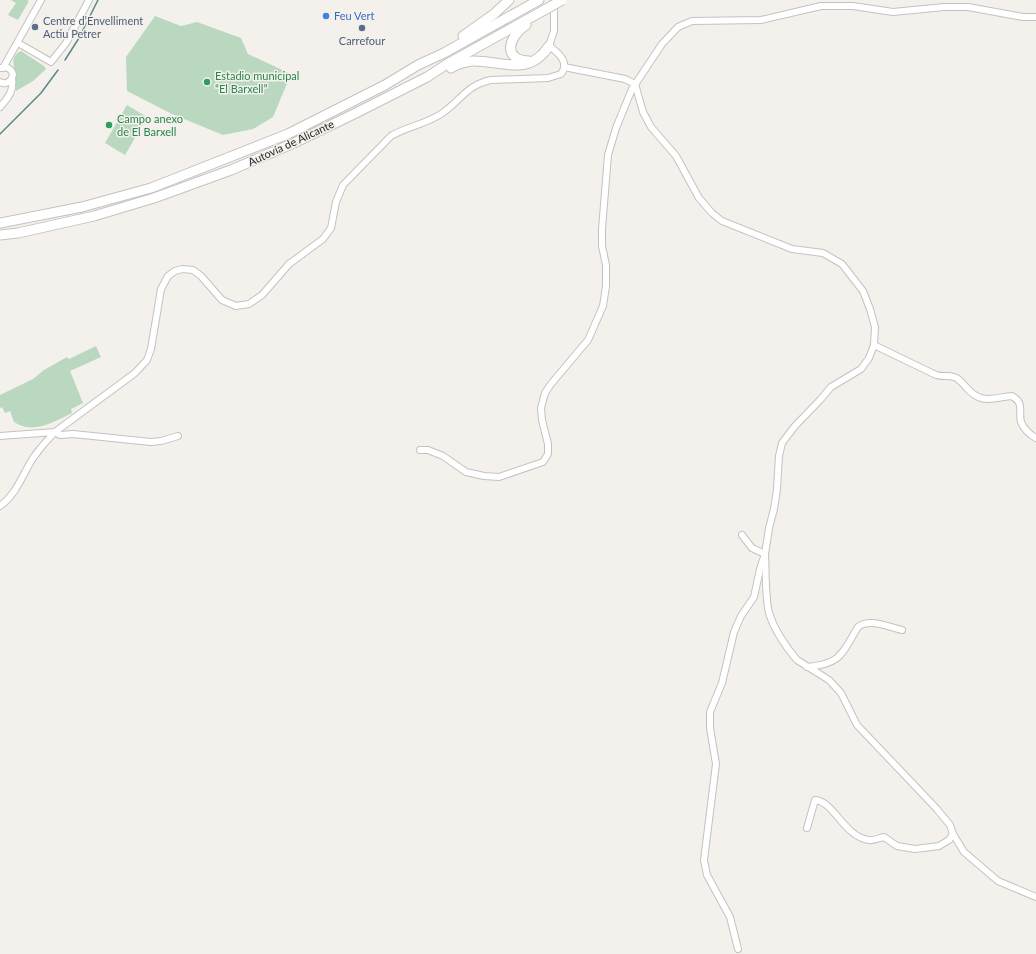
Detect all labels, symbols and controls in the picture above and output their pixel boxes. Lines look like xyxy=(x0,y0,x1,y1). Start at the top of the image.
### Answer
place label: Feu Vert xyxy=(334,9,375,22)
marker: Feu Vert xyxy=(321,11,331,21)
place label: Centre d’Envelliment Actiu Petrer xyxy=(43,14,143,40)
marker: Centre d’Envelliment Actiu Petrer xyxy=(30,22,40,32)
marker: Carrefour xyxy=(357,23,367,33)
place label: Carrefour xyxy=(339,34,385,47)
place label: Estadio municipal “El Barxell” xyxy=(215,69,299,95)
marker: Estadio municipal “El Barxell” xyxy=(202,77,212,87)
place label: Campo anexo de El Barxell xyxy=(117,112,183,138)
street label: Autovía de Alicante xyxy=(246,117,336,168)
marker: Campo anexo de El Barxell xyxy=(104,120,114,130)

